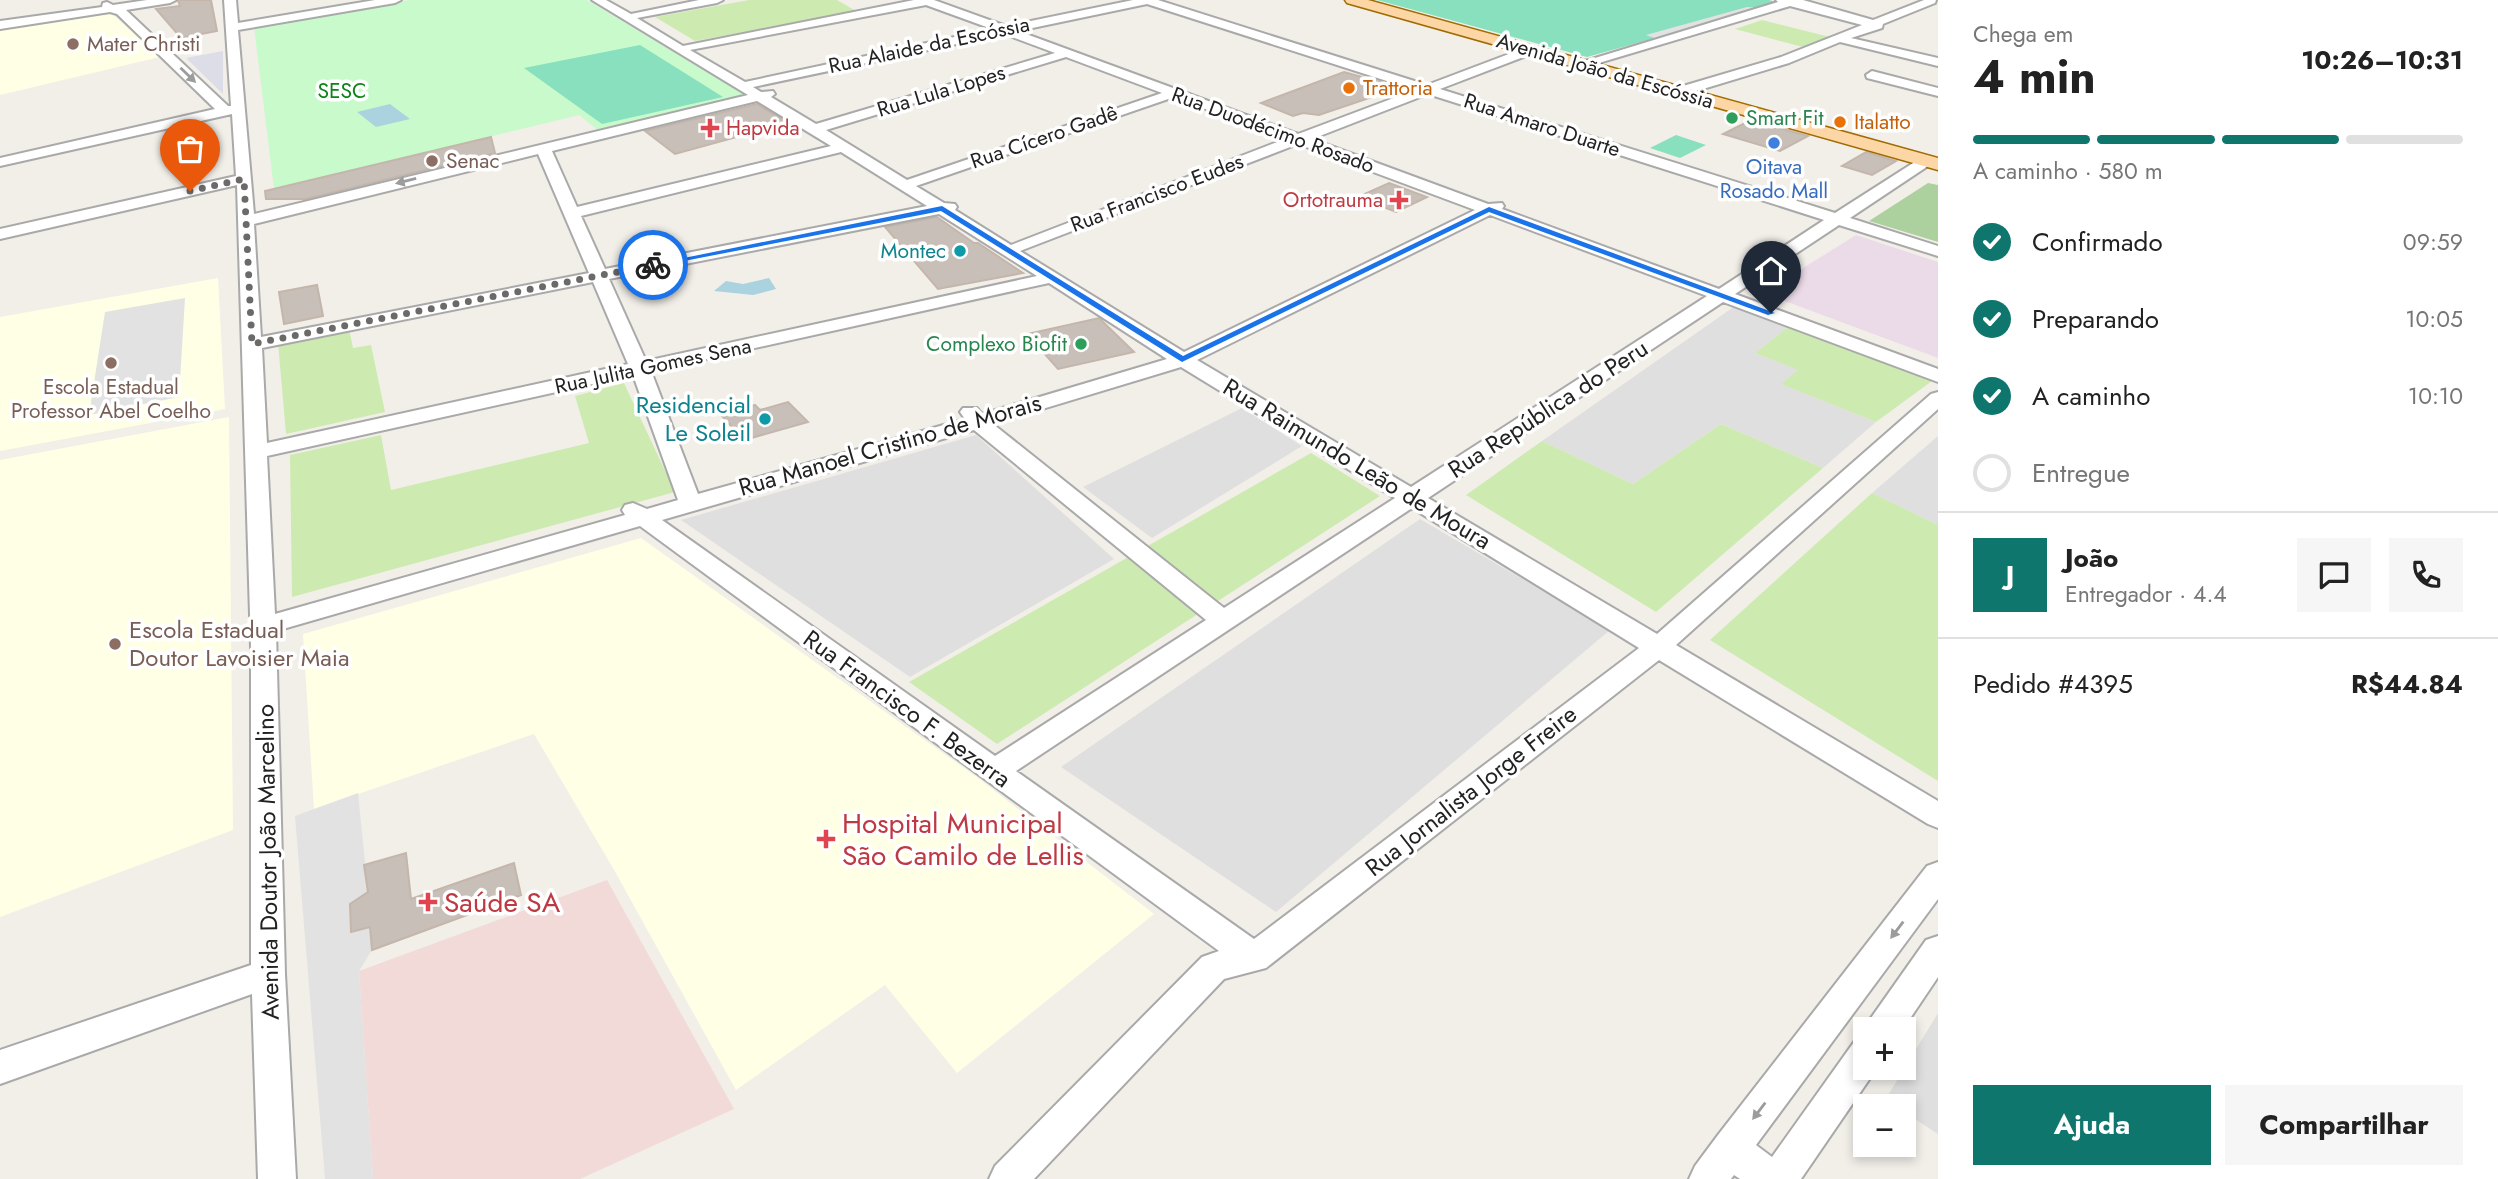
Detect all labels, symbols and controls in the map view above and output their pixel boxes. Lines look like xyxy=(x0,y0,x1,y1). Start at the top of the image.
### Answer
street label: Rua Alaide da Escóssia xyxy=(826,9,1032,81)
text: Chega em xyxy=(1973,17,2074,51)
street label: Avenida João da Escóssia xyxy=(1493,26,1717,116)
place label: Mater Christi xyxy=(87,29,201,59)
marker: Mater Christi xyxy=(65,36,81,52)
text: 10:26–10:31 xyxy=(2301,41,2463,79)
text: 4 min xyxy=(1973,44,2096,110)
street label: Rua Lula Lopes xyxy=(873,57,1009,125)
one-way arrow xyxy=(179,67,196,83)
place label: Trattoria xyxy=(1363,73,1433,103)
park label: SESC xyxy=(318,76,366,106)
street label: Rua Duodécimo Rosado xyxy=(1167,79,1379,181)
marker: Trattoria xyxy=(1341,80,1357,96)
street label: Rua Amaro Duarte xyxy=(1460,86,1624,164)
street label: Rua Cícero Gadê xyxy=(966,98,1122,176)
place label: Smart Fit xyxy=(1746,103,1824,133)
place label: Italatto xyxy=(1854,107,1911,137)
marker: Smart Fit xyxy=(1724,110,1740,126)
place label: Hapvida xyxy=(726,113,800,143)
marker: Italatto xyxy=(1832,114,1848,130)
marker: Hapvida xyxy=(700,118,720,138)
pin xyxy=(160,119,220,191)
icon: bag xyxy=(171,130,209,168)
marker: Oitava Rosado Mall xyxy=(1766,135,1782,151)
place label: Senac xyxy=(446,146,500,176)
street label: Rua Francisco Eudes xyxy=(1066,146,1248,240)
place label: Oitava Rosado Mall xyxy=(1720,152,1828,206)
marker: Senac xyxy=(424,153,440,169)
text: A caminho · 580 m xyxy=(1973,154,2163,188)
one-way arrow xyxy=(395,176,417,187)
place label: Ortotrauma xyxy=(1283,185,1383,215)
marker: Ortotrauma xyxy=(1389,190,1409,210)
icon: check xyxy=(1973,223,2011,261)
text: Confirmado xyxy=(2032,223,2163,261)
text: 09:59 xyxy=(2403,225,2463,259)
courier xyxy=(618,230,688,300)
place label: Montec xyxy=(881,236,946,266)
pin xyxy=(1741,241,1801,313)
marker: Montec xyxy=(952,243,968,259)
icon: bike xyxy=(634,246,672,284)
icon: home xyxy=(1752,252,1790,290)
icon: check xyxy=(1973,300,2011,338)
text: Preparando xyxy=(2032,300,2159,338)
text: 10:05 xyxy=(2405,302,2463,336)
place label: Complexo Biofit xyxy=(926,329,1067,359)
street label: Rua Julita Gomes Sena xyxy=(552,331,754,401)
street label: Rua República do Peru xyxy=(1441,331,1655,486)
marker: Complexo Biofit xyxy=(1073,336,1089,352)
marker: Escola Estadual Professor Abel Coelho xyxy=(103,355,119,371)
street label: Rua Raimundo Leão de Moura xyxy=(1217,369,1498,558)
place label: Escola Estadual Professor Abel Coelho xyxy=(11,372,211,426)
icon: check xyxy=(1973,377,2011,415)
text: A caminho xyxy=(2032,377,2150,415)
text: 10:10 xyxy=(2408,379,2463,413)
street label: Rua Manoel Cristino de Morais xyxy=(734,384,1045,505)
place label: Residencial Le Soleil xyxy=(636,387,751,450)
marker: Residencial Le Soleil xyxy=(757,411,773,427)
text: Entregue xyxy=(2032,454,2130,492)
button: chat xyxy=(2297,538,2371,612)
button: phone xyxy=(2389,538,2463,612)
text: João xyxy=(2065,539,2118,577)
text: J xyxy=(2006,556,2014,594)
text: Entregador · 4.4 xyxy=(2065,577,2227,611)
place label: Escola Estadual Doutor Lavoisier Maia xyxy=(129,612,350,675)
street label: Rua Francisco F. Bezerra xyxy=(796,621,1018,796)
marker: Escola Estadual Doutor Lavoisier Maia xyxy=(107,636,123,652)
text: Pedido #4395 xyxy=(1973,665,2133,703)
text: R$44.84 xyxy=(2351,665,2463,703)
street label: Rua Jornalista Jorge Freire xyxy=(1357,697,1584,884)
street label: Avenida Doutor João Marcelino xyxy=(247,704,288,1020)
place label: Hospital Municipal São Camilo de Lellis xyxy=(842,803,1084,876)
marker: Hospital Municipal São Camilo de Lellis xyxy=(816,829,836,849)
place label: Saúde SA xyxy=(444,882,561,923)
marker: Saúde SA xyxy=(418,892,438,912)
one-way arrow xyxy=(1889,920,1904,938)
map controls xyxy=(1853,1017,1916,1157)
button: + xyxy=(1853,1017,1916,1080)
button: Ajuda xyxy=(1973,1085,2211,1165)
button: Compartilhar xyxy=(2225,1085,2463,1165)
button: − xyxy=(1853,1094,1916,1157)
one-way arrow xyxy=(1753,1102,1767,1120)

